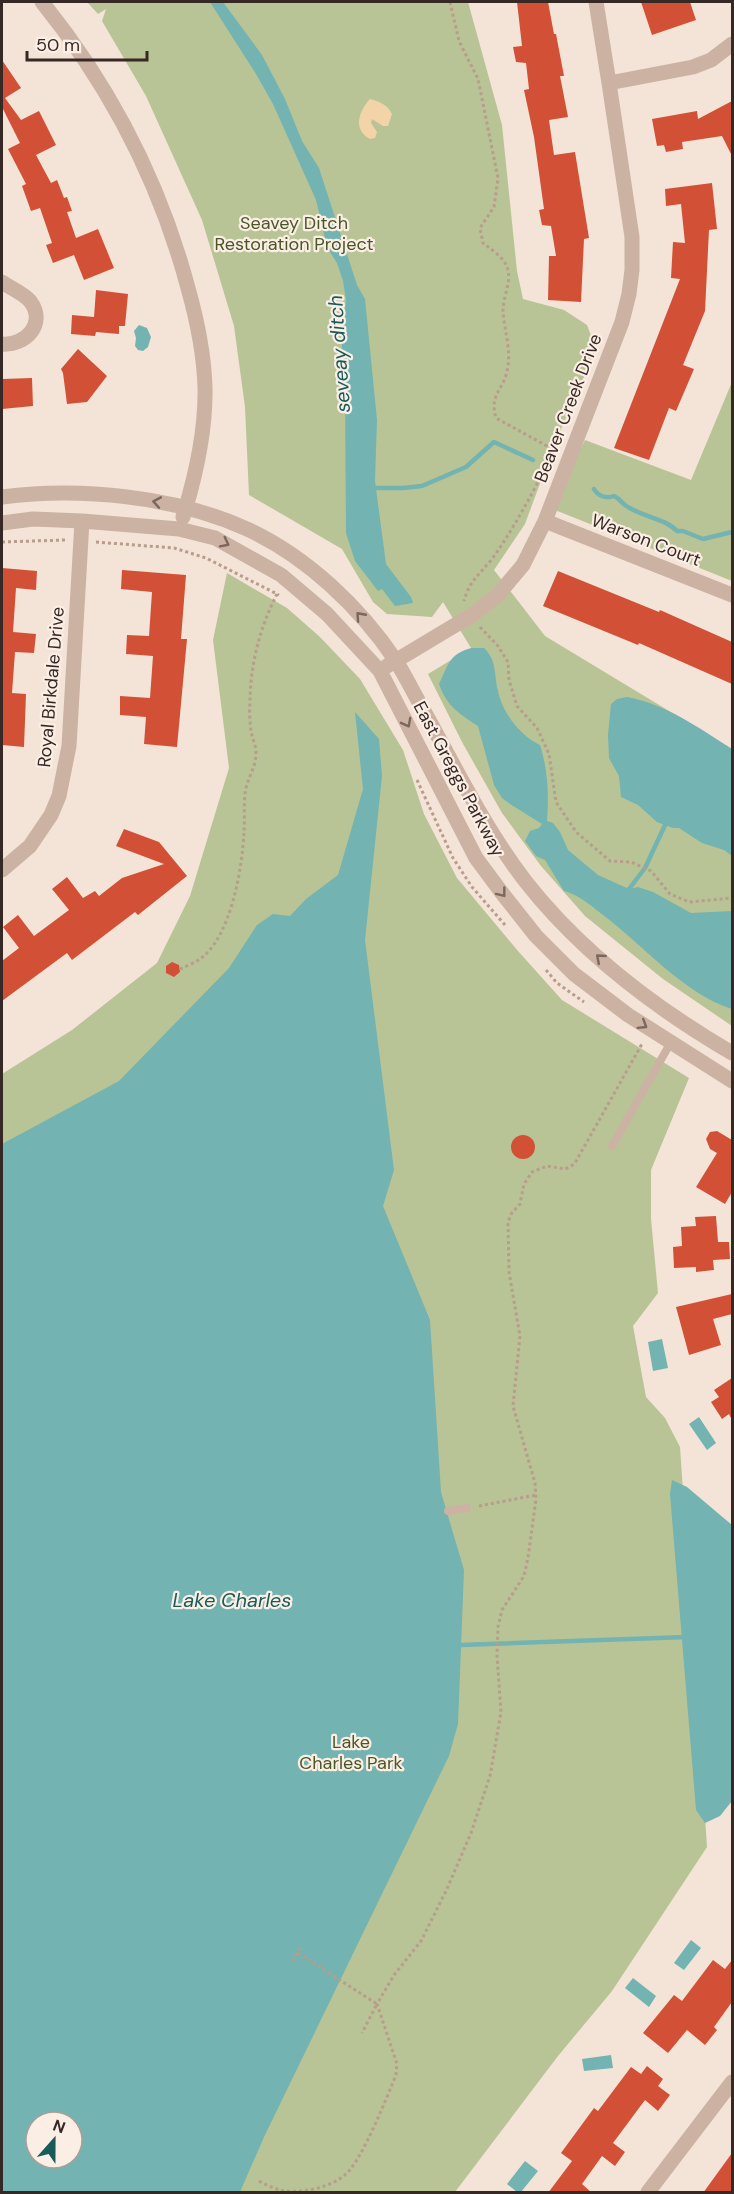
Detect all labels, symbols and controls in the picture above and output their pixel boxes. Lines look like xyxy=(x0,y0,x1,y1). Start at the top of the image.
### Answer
scale bar xyxy=(27,24,147,62)
text: 50 m xyxy=(36,33,80,57)
park label: Seavey Ditch Restoration Project xyxy=(215,211,374,256)
water label: seveay ditch xyxy=(322,294,356,414)
street label: Beaver Creek Drive xyxy=(529,330,607,486)
one-way arrow xyxy=(152,497,162,509)
street label: Warson Court xyxy=(588,508,704,572)
one-way arrow xyxy=(219,536,230,548)
street label: Royal Birkdale Drive xyxy=(32,606,70,768)
one-way arrow xyxy=(356,612,367,622)
street label: East Greggs Parkway xyxy=(408,697,510,861)
one-way arrow xyxy=(400,717,411,727)
one-way arrow xyxy=(494,886,505,897)
one-way arrow xyxy=(596,954,607,965)
one-way arrow xyxy=(637,1018,647,1030)
water label: Lake Charles xyxy=(173,1587,291,1613)
park label: Lake Charles Park xyxy=(299,1730,403,1775)
north arrow xyxy=(24,2110,84,2170)
text: N xyxy=(50,2115,68,2138)

